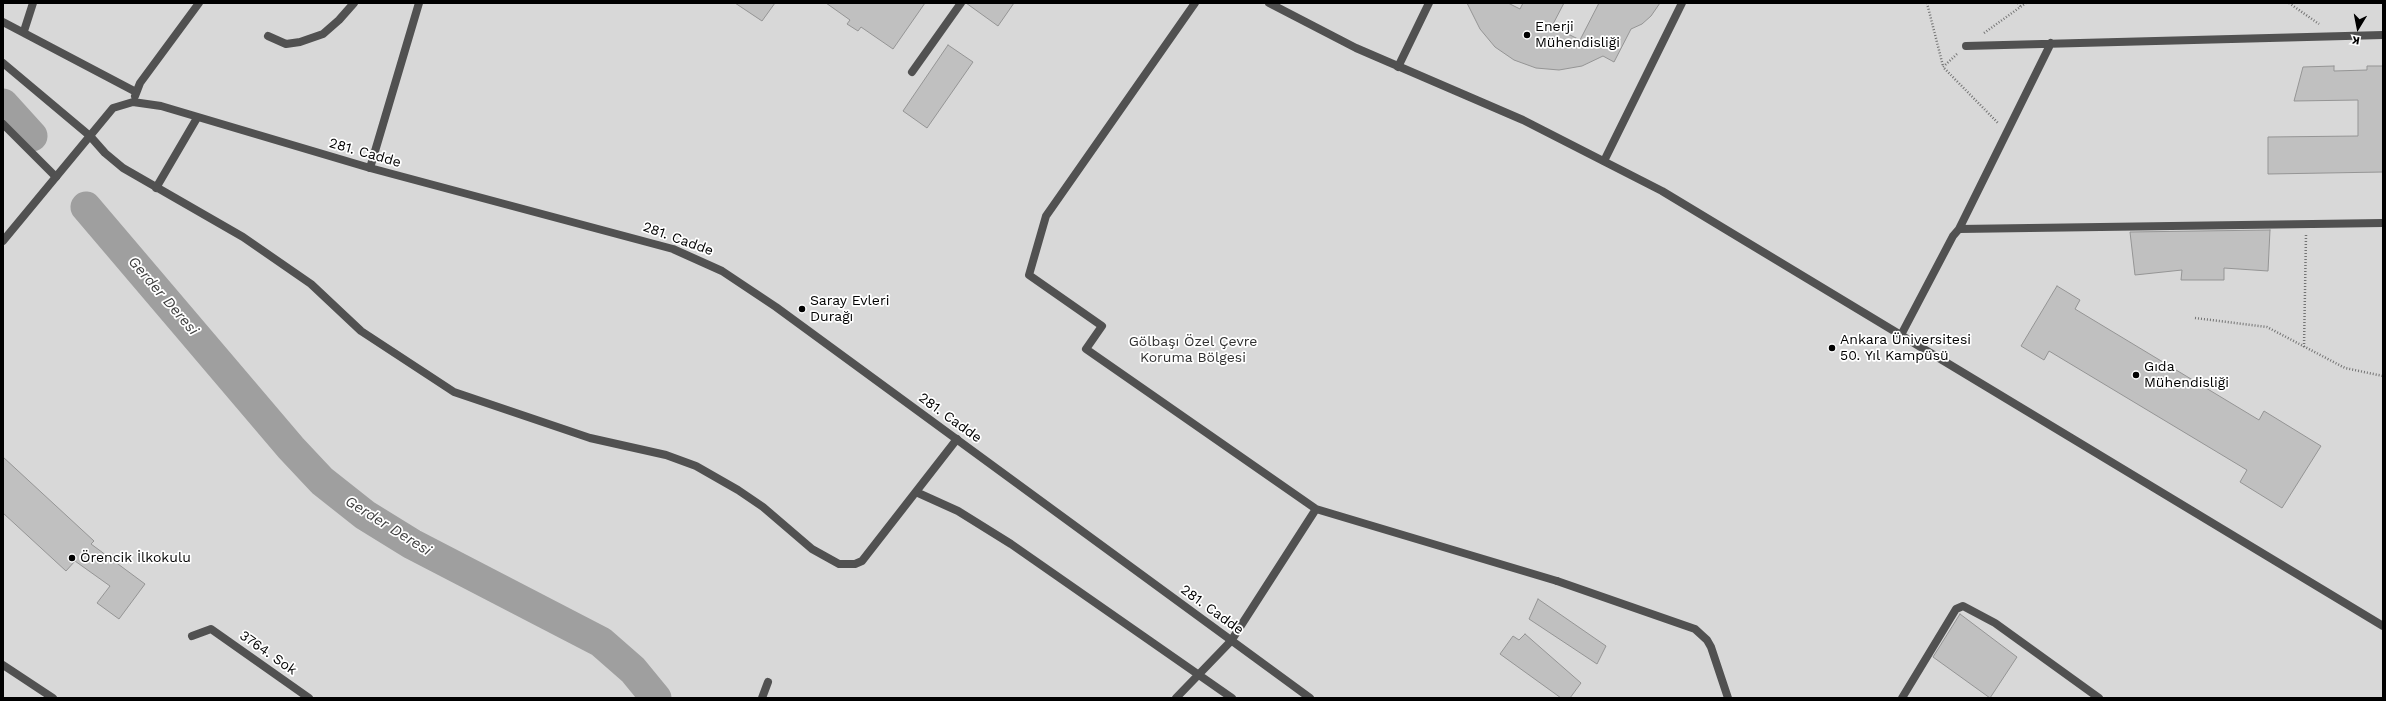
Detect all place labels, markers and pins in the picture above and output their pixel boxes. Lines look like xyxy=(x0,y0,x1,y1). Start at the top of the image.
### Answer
place label: Enerji Mühendisliği xyxy=(1535,19,1620,52)
marker: Enerji Mühendisliği xyxy=(1522,30,1532,40)
place label: Saray Evleri Durağı xyxy=(810,293,889,326)
marker: Saray Evleri Durağı xyxy=(797,304,807,314)
place label: Ankara Üniversitesi 50. Yıl Kampüsü xyxy=(1840,332,1971,364)
marker: Ankara Üniversitesi 50. Yıl Kampüsü xyxy=(1827,343,1837,353)
place label: Gıda Mühendisliği xyxy=(2144,359,2229,392)
marker: Gıda Mühendisliği xyxy=(2131,370,2141,380)
place label: Örencik İlkokulu xyxy=(80,550,191,566)
marker: Örencik İlkokulu xyxy=(67,553,77,563)

